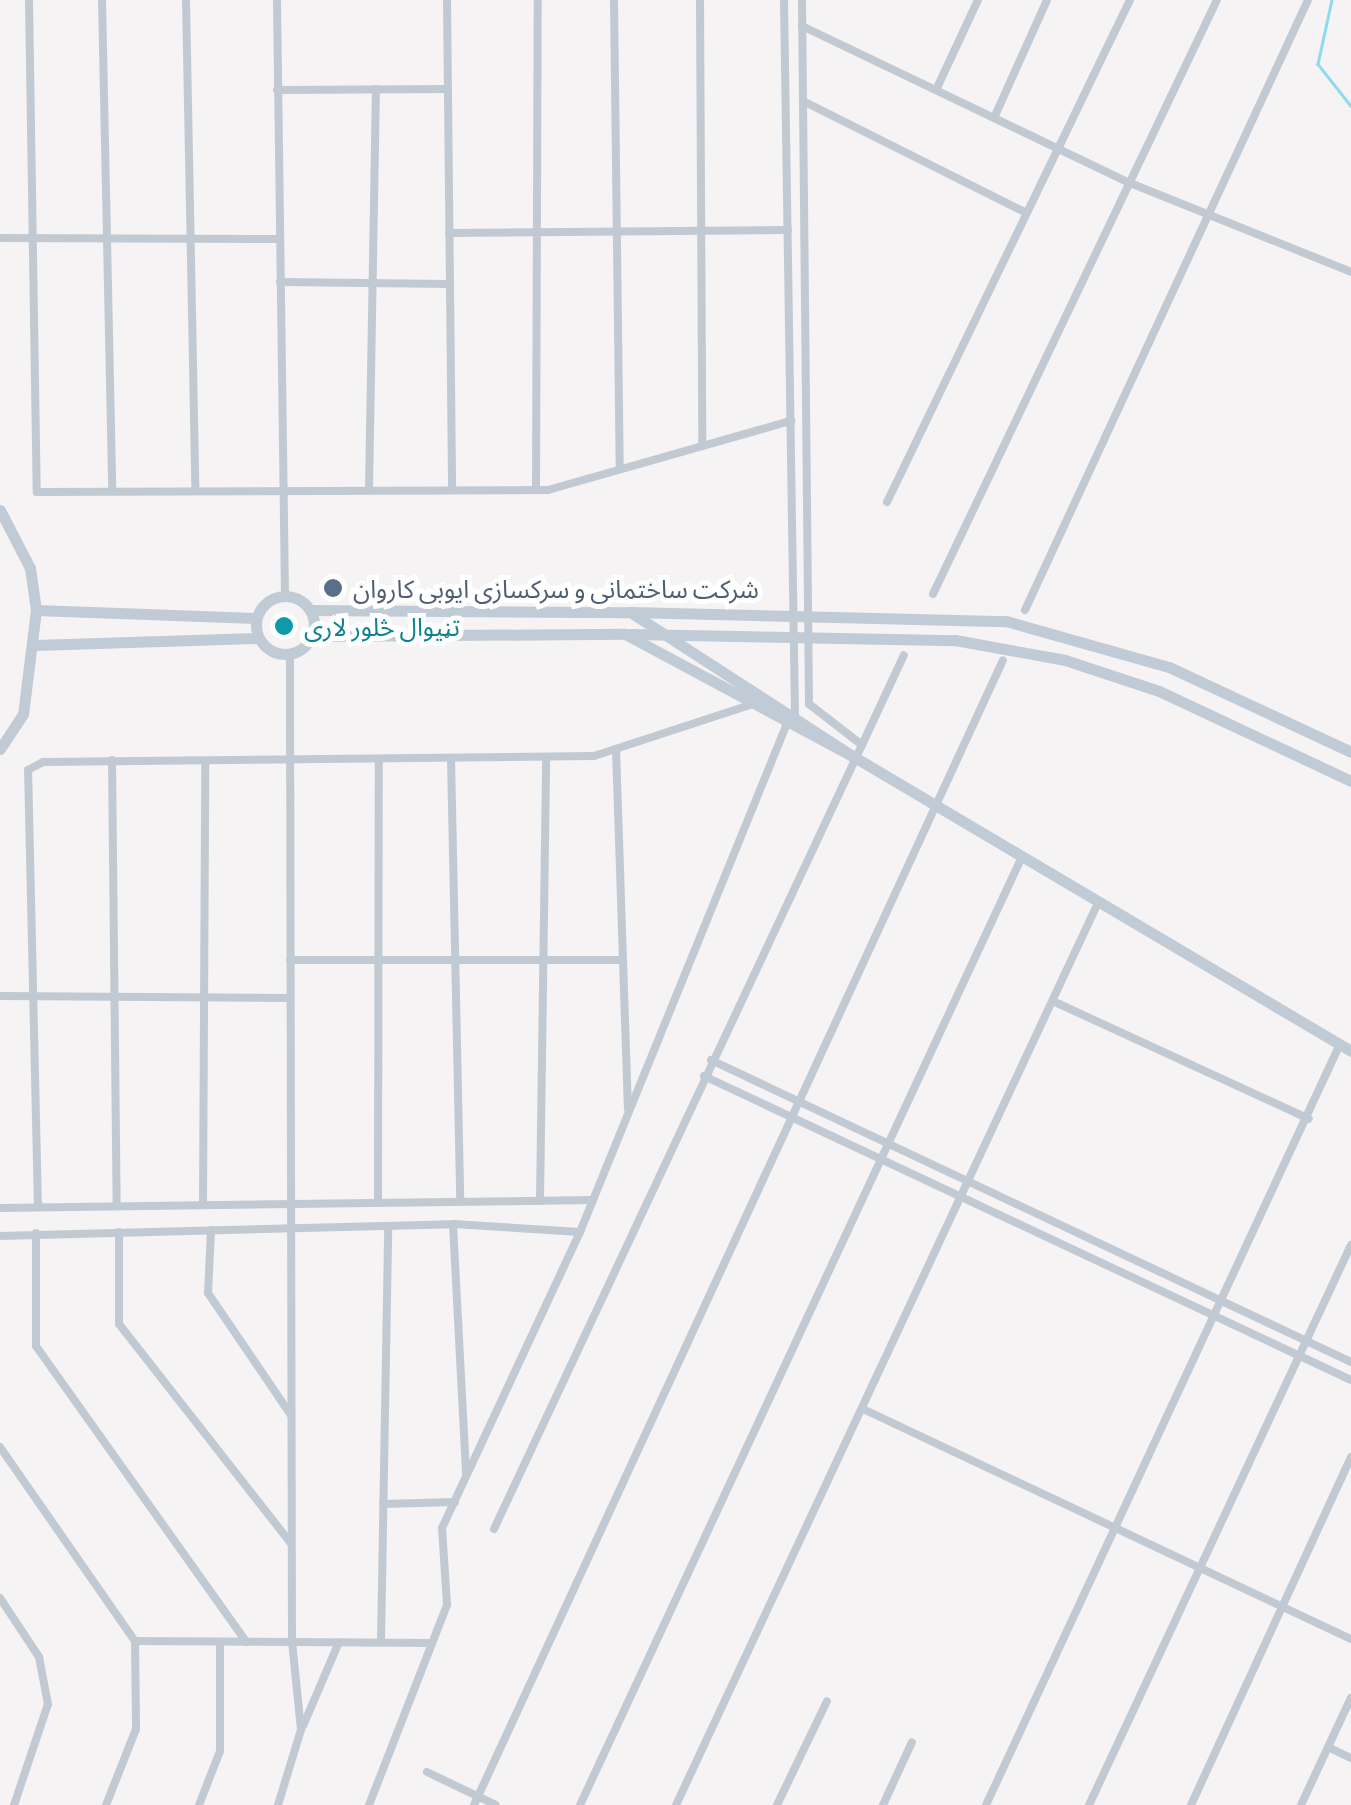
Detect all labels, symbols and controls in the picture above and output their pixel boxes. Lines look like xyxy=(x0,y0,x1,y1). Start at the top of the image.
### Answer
place label: شرکت ساختمانی و سرکسازی ایوبی کاروان xyxy=(353,573,759,603)
marker: شرکت ساختمانی و سرکسازی ایوبی کاروان xyxy=(322,577,344,599)
place label: تڼیوال څلور لاری xyxy=(304,611,460,641)
marker: تڼیوال څلور لاری xyxy=(273,615,295,637)

